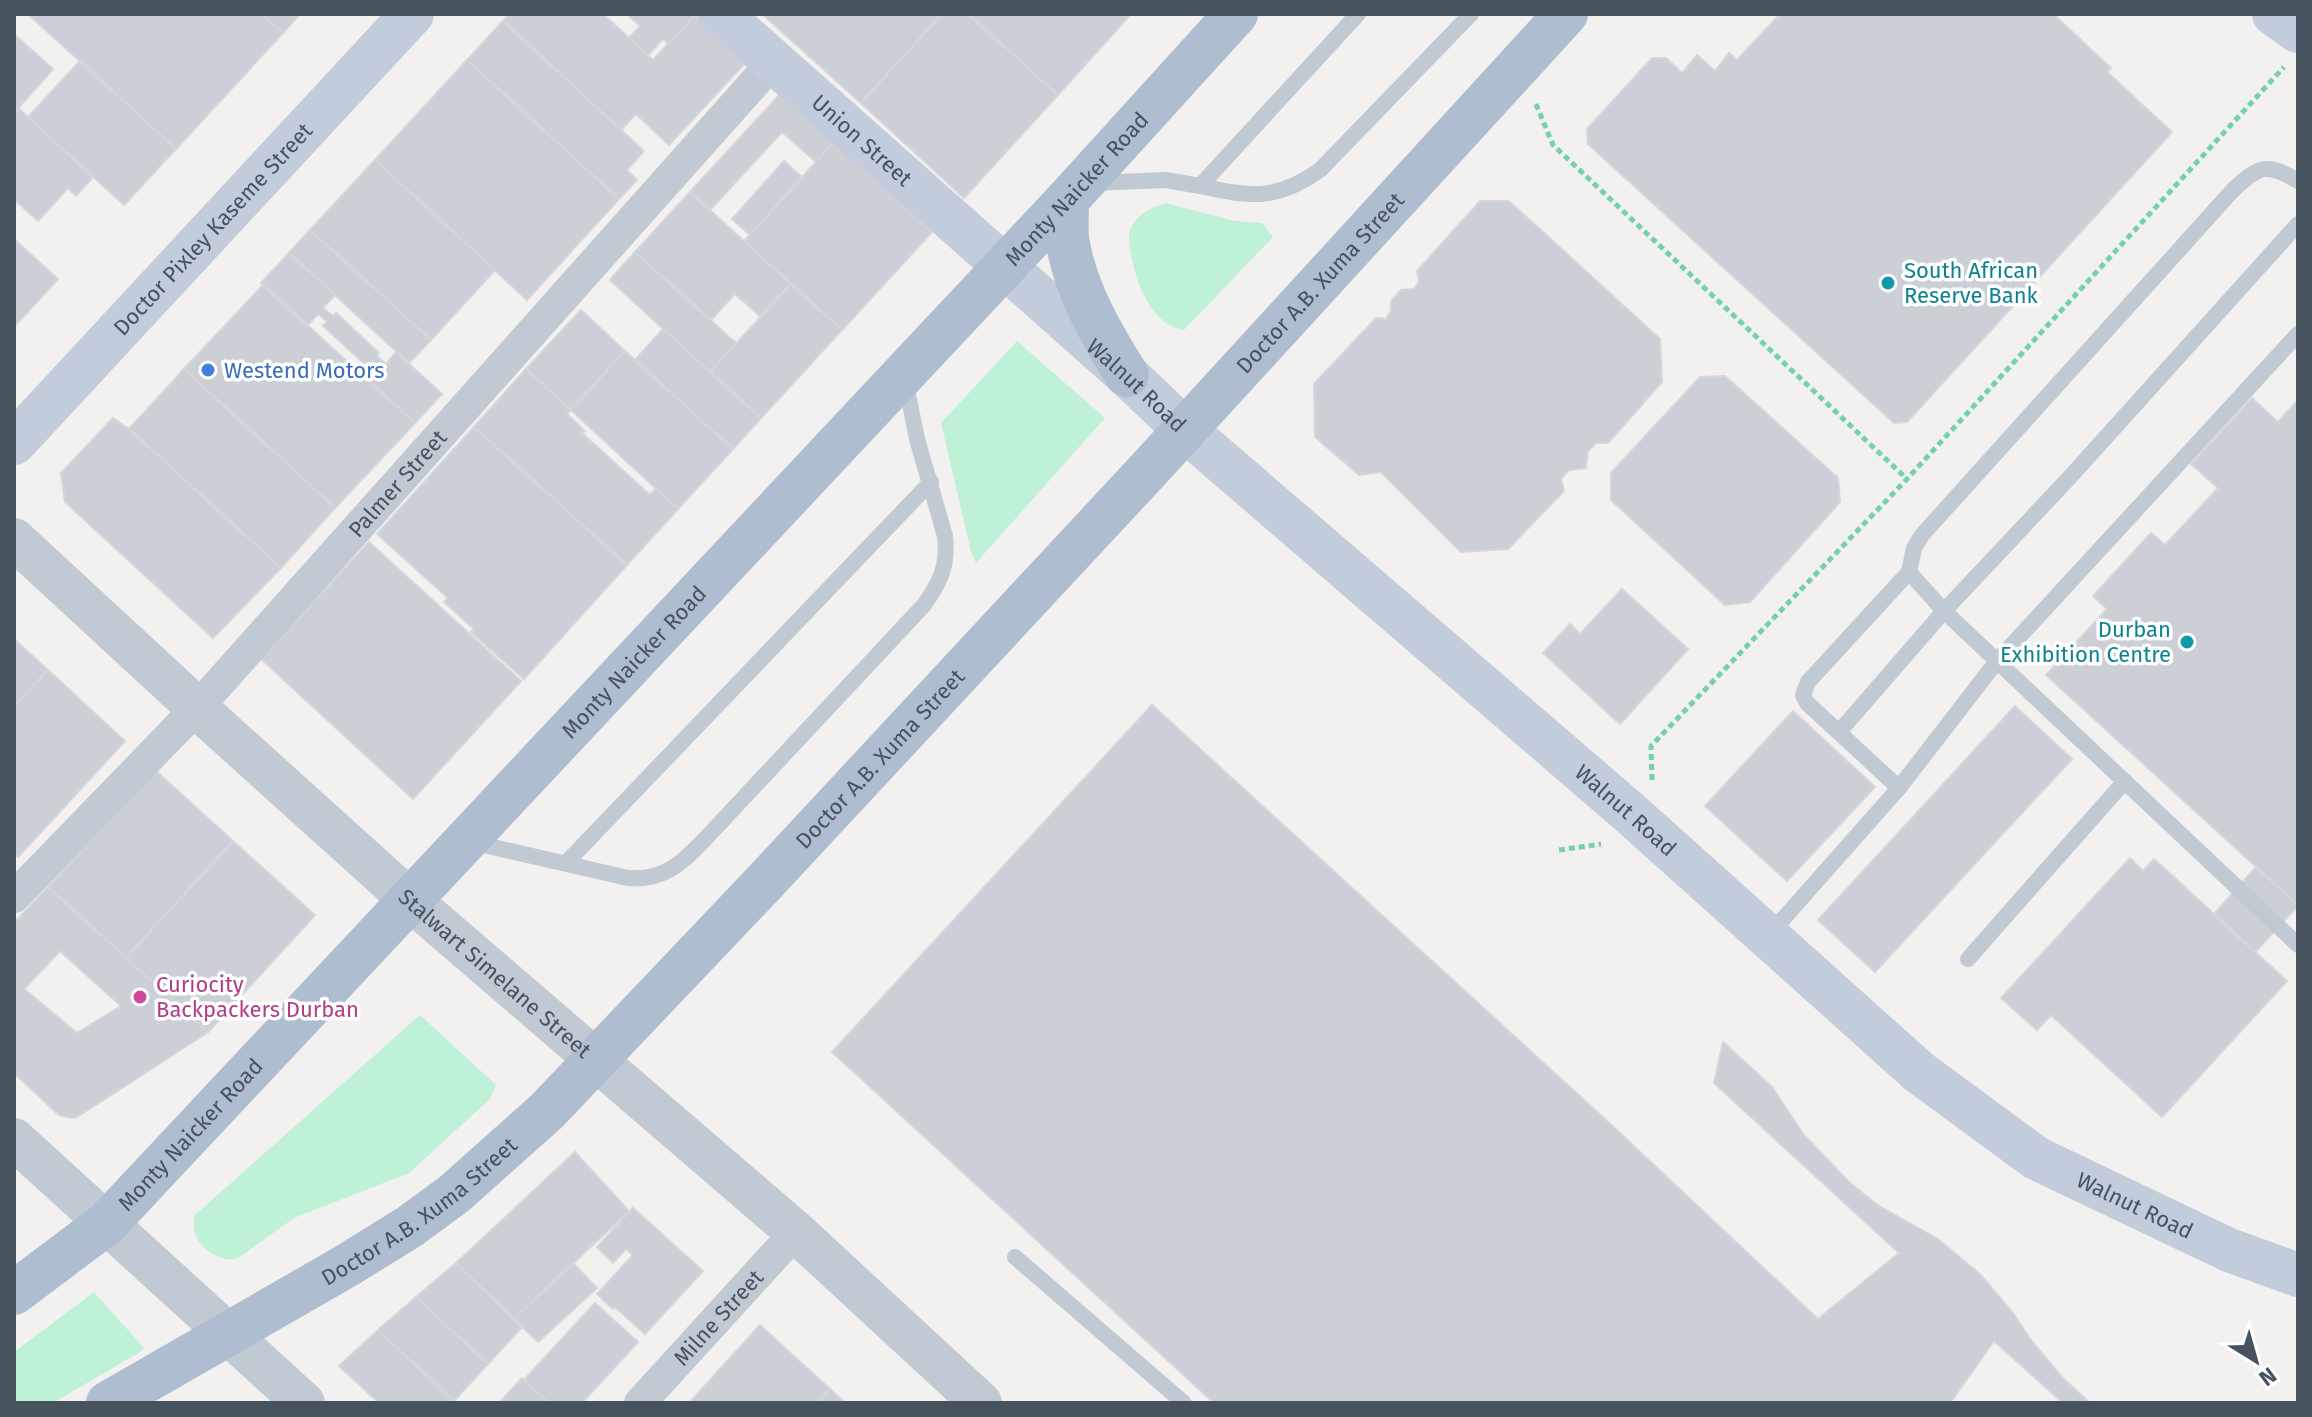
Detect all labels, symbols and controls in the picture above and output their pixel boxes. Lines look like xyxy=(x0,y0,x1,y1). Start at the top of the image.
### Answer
street label: Union Street xyxy=(806,89,918,192)
street label: Monty Naicker Road xyxy=(999,107,1154,272)
street label: Doctor Pixley Kaseme Street xyxy=(108,117,318,341)
street label: Doctor A.B. Xuma Street xyxy=(1231,187,1410,379)
place label: South African Reserve Bank xyxy=(1904,257,2039,309)
marker: South African Reserve Bank xyxy=(1879,274,1897,292)
street label: Walnut Road xyxy=(1081,333,1192,438)
place label: Westend Motors xyxy=(224,357,385,384)
marker: Westend Motors xyxy=(199,361,217,379)
street label: Palmer Street xyxy=(343,424,453,543)
street label: Monty Naicker Road xyxy=(556,580,712,744)
place label: Durban Exhibition Centre xyxy=(2000,616,2171,668)
marker: Durban Exhibition Centre xyxy=(2178,633,2196,651)
street label: Doctor A.B. Xuma Street xyxy=(790,663,970,854)
street label: Walnut Road xyxy=(1569,759,1682,862)
street label: Stalwart Simelane Street xyxy=(393,883,597,1064)
place label: Curiocity Backpackers Durban xyxy=(156,971,359,1023)
marker: Curiocity Backpackers Durban xyxy=(131,988,149,1006)
street label: Monty Naicker Road xyxy=(113,1053,269,1217)
street label: Doctor A.B. Xuma Street xyxy=(317,1131,523,1291)
street label: Walnut Road xyxy=(2072,1166,2197,1245)
street label: Milne Street xyxy=(668,1264,769,1371)
north arrow xyxy=(2216,1321,2296,1401)
text: N xyxy=(2254,1361,2282,1392)

